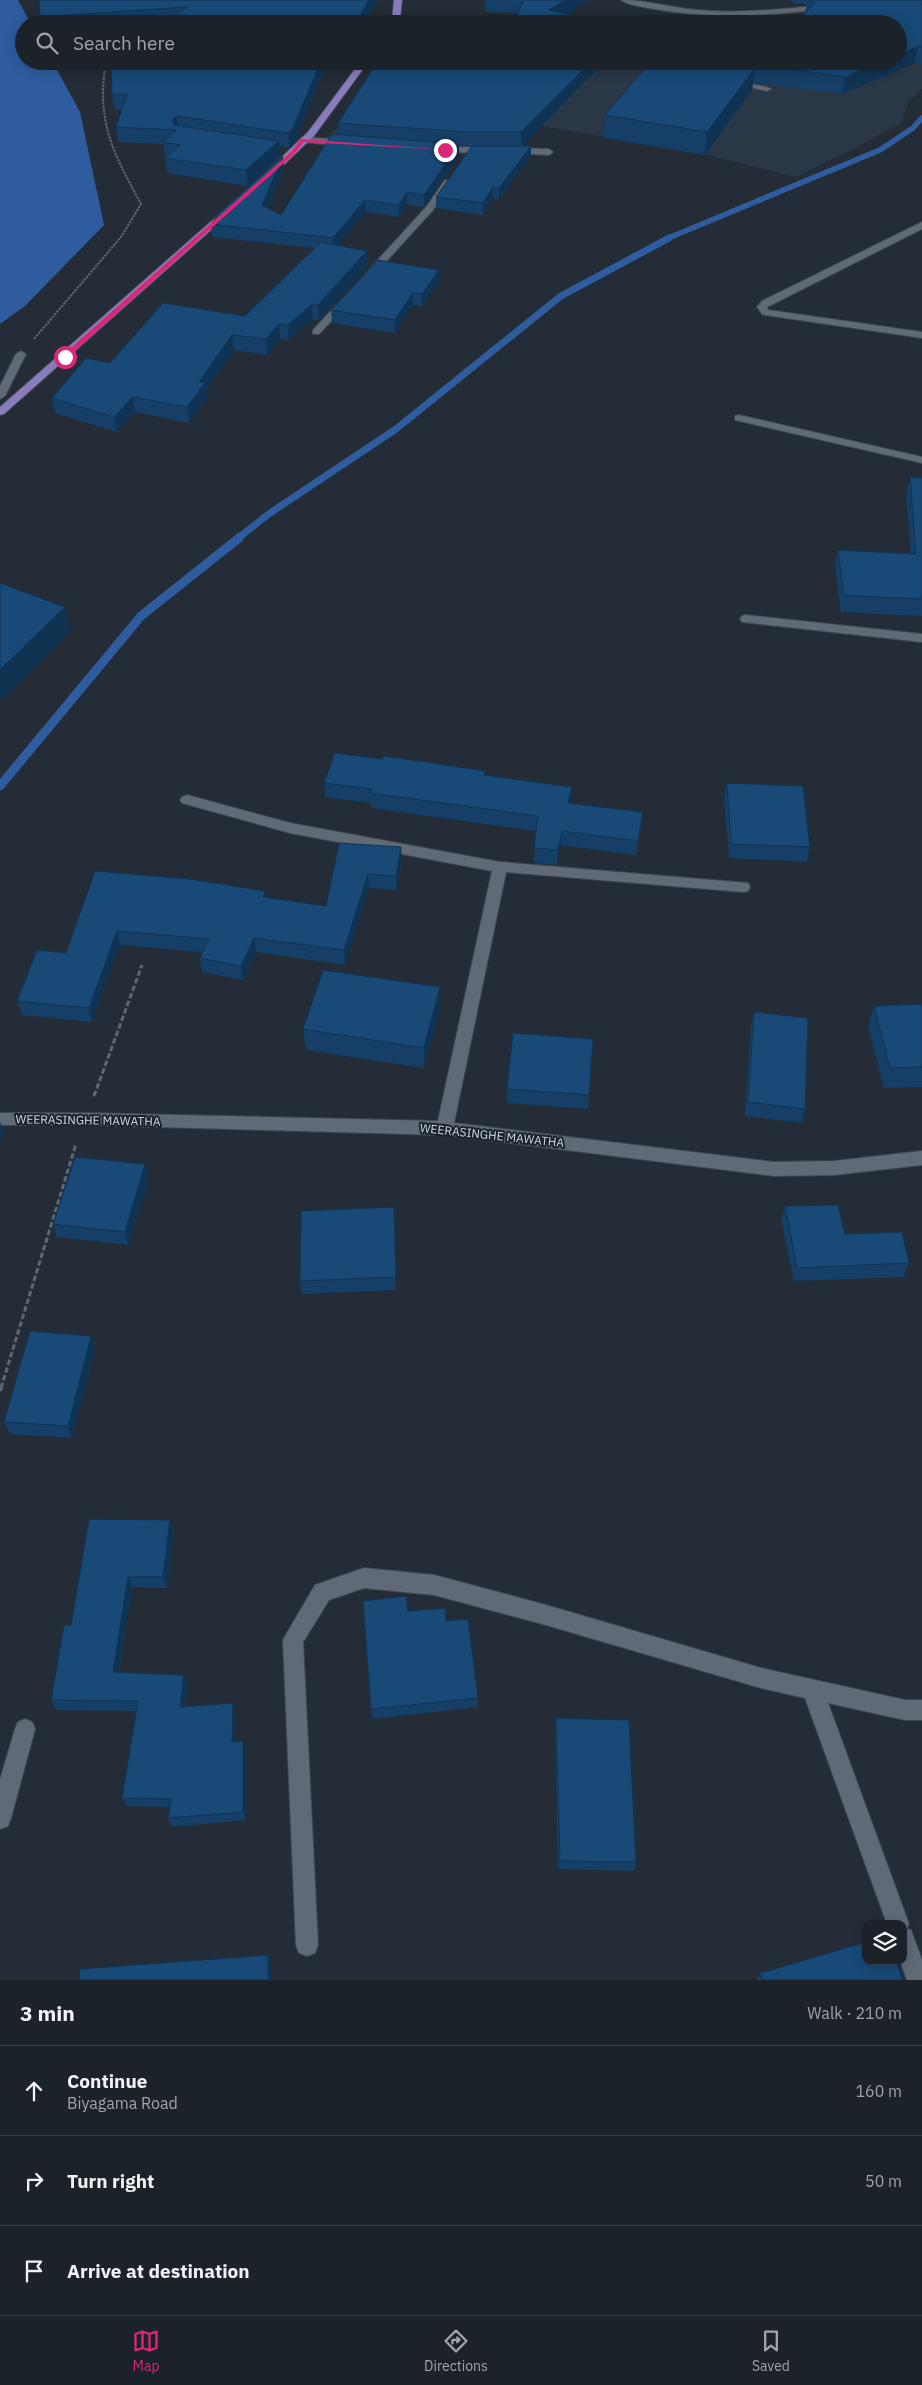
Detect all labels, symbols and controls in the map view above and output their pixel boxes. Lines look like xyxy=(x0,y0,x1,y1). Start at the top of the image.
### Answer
search box xyxy=(15,15,907,70)
icon: search xyxy=(33,29,61,57)
text: Search here xyxy=(73,31,175,55)
route end xyxy=(434,139,457,162)
route start xyxy=(54,346,77,369)
street label: WEERASINGHE MAWATHA xyxy=(15,1111,161,1129)
street label: WEERASINGHE MAWATHA xyxy=(419,1120,565,1150)
map controls xyxy=(862,1920,907,1965)
button: layers xyxy=(862,1920,907,1965)
text: 3 min xyxy=(20,1999,75,2027)
text: Walk · 210 m xyxy=(807,2003,902,2023)
text: Continue xyxy=(67,2069,147,2093)
icon: ahead xyxy=(20,2077,48,2105)
text: 160 m xyxy=(855,2081,902,2101)
text: Biyagama Road xyxy=(67,2093,178,2113)
icon: right xyxy=(20,2167,48,2195)
text: Turn right xyxy=(67,2169,154,2193)
text: 50 m xyxy=(865,2171,902,2191)
icon: arrive xyxy=(20,2257,48,2285)
text: Arrive at destination xyxy=(67,2259,250,2283)
tab: Map xyxy=(132,2327,160,2375)
tab: Directions xyxy=(424,2327,488,2375)
tab: Saved xyxy=(752,2327,790,2375)

